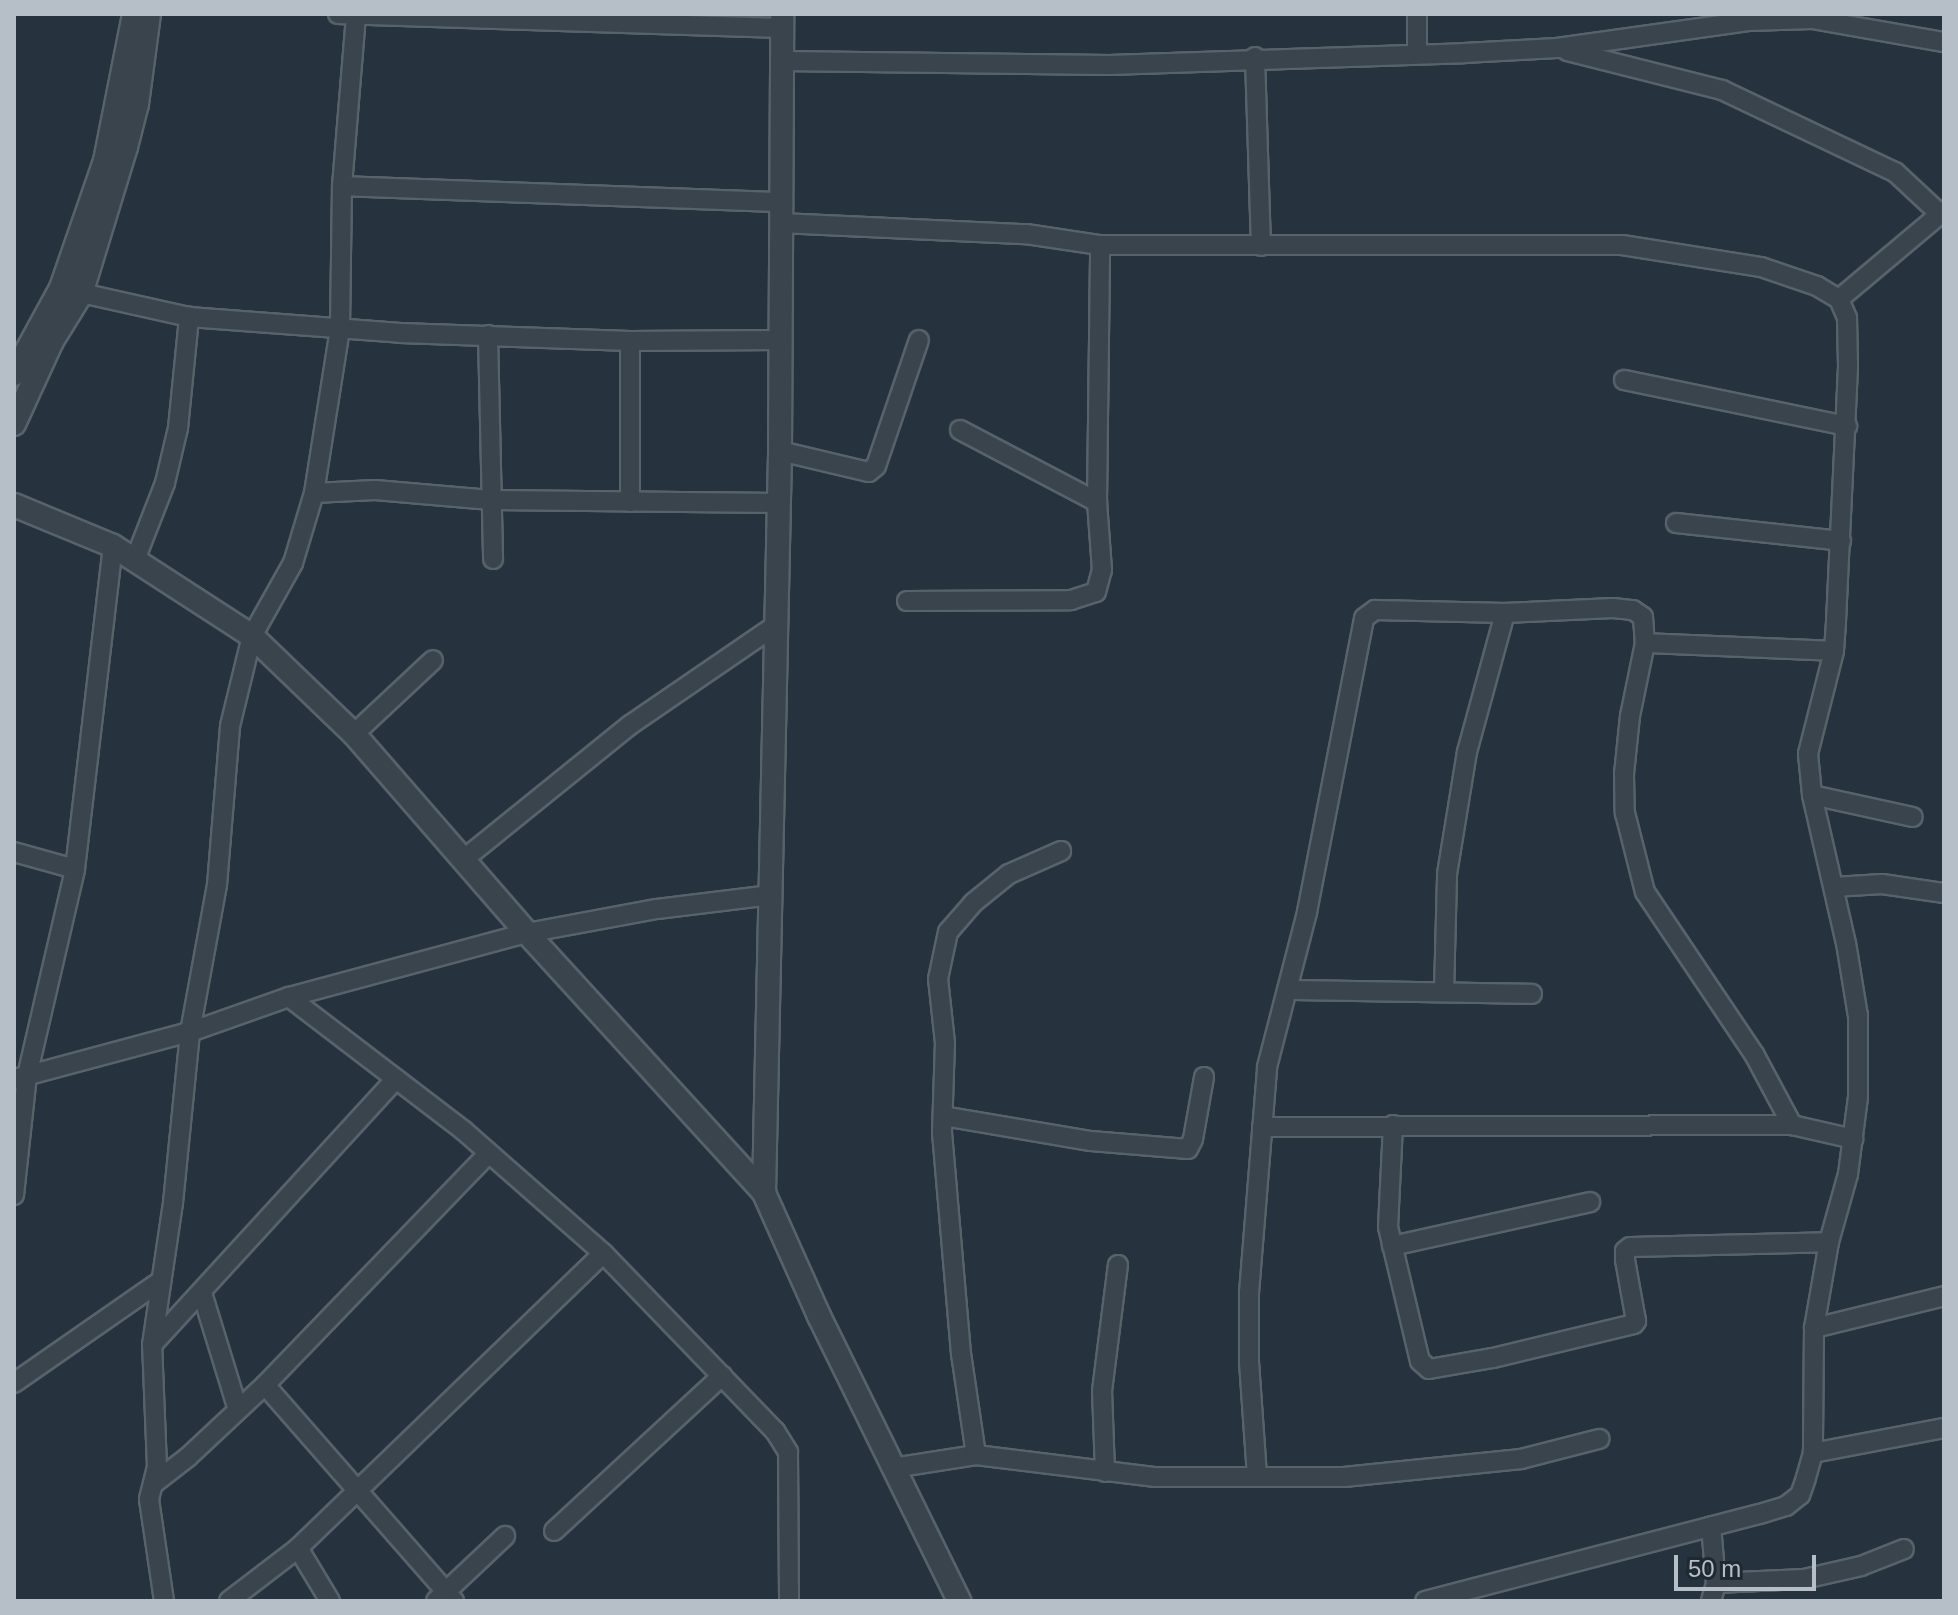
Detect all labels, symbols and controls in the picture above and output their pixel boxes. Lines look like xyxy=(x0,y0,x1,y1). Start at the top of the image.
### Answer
scale bar xyxy=(1678,1539,1820,1589)
text: 50 m xyxy=(1688,1555,1741,1582)

